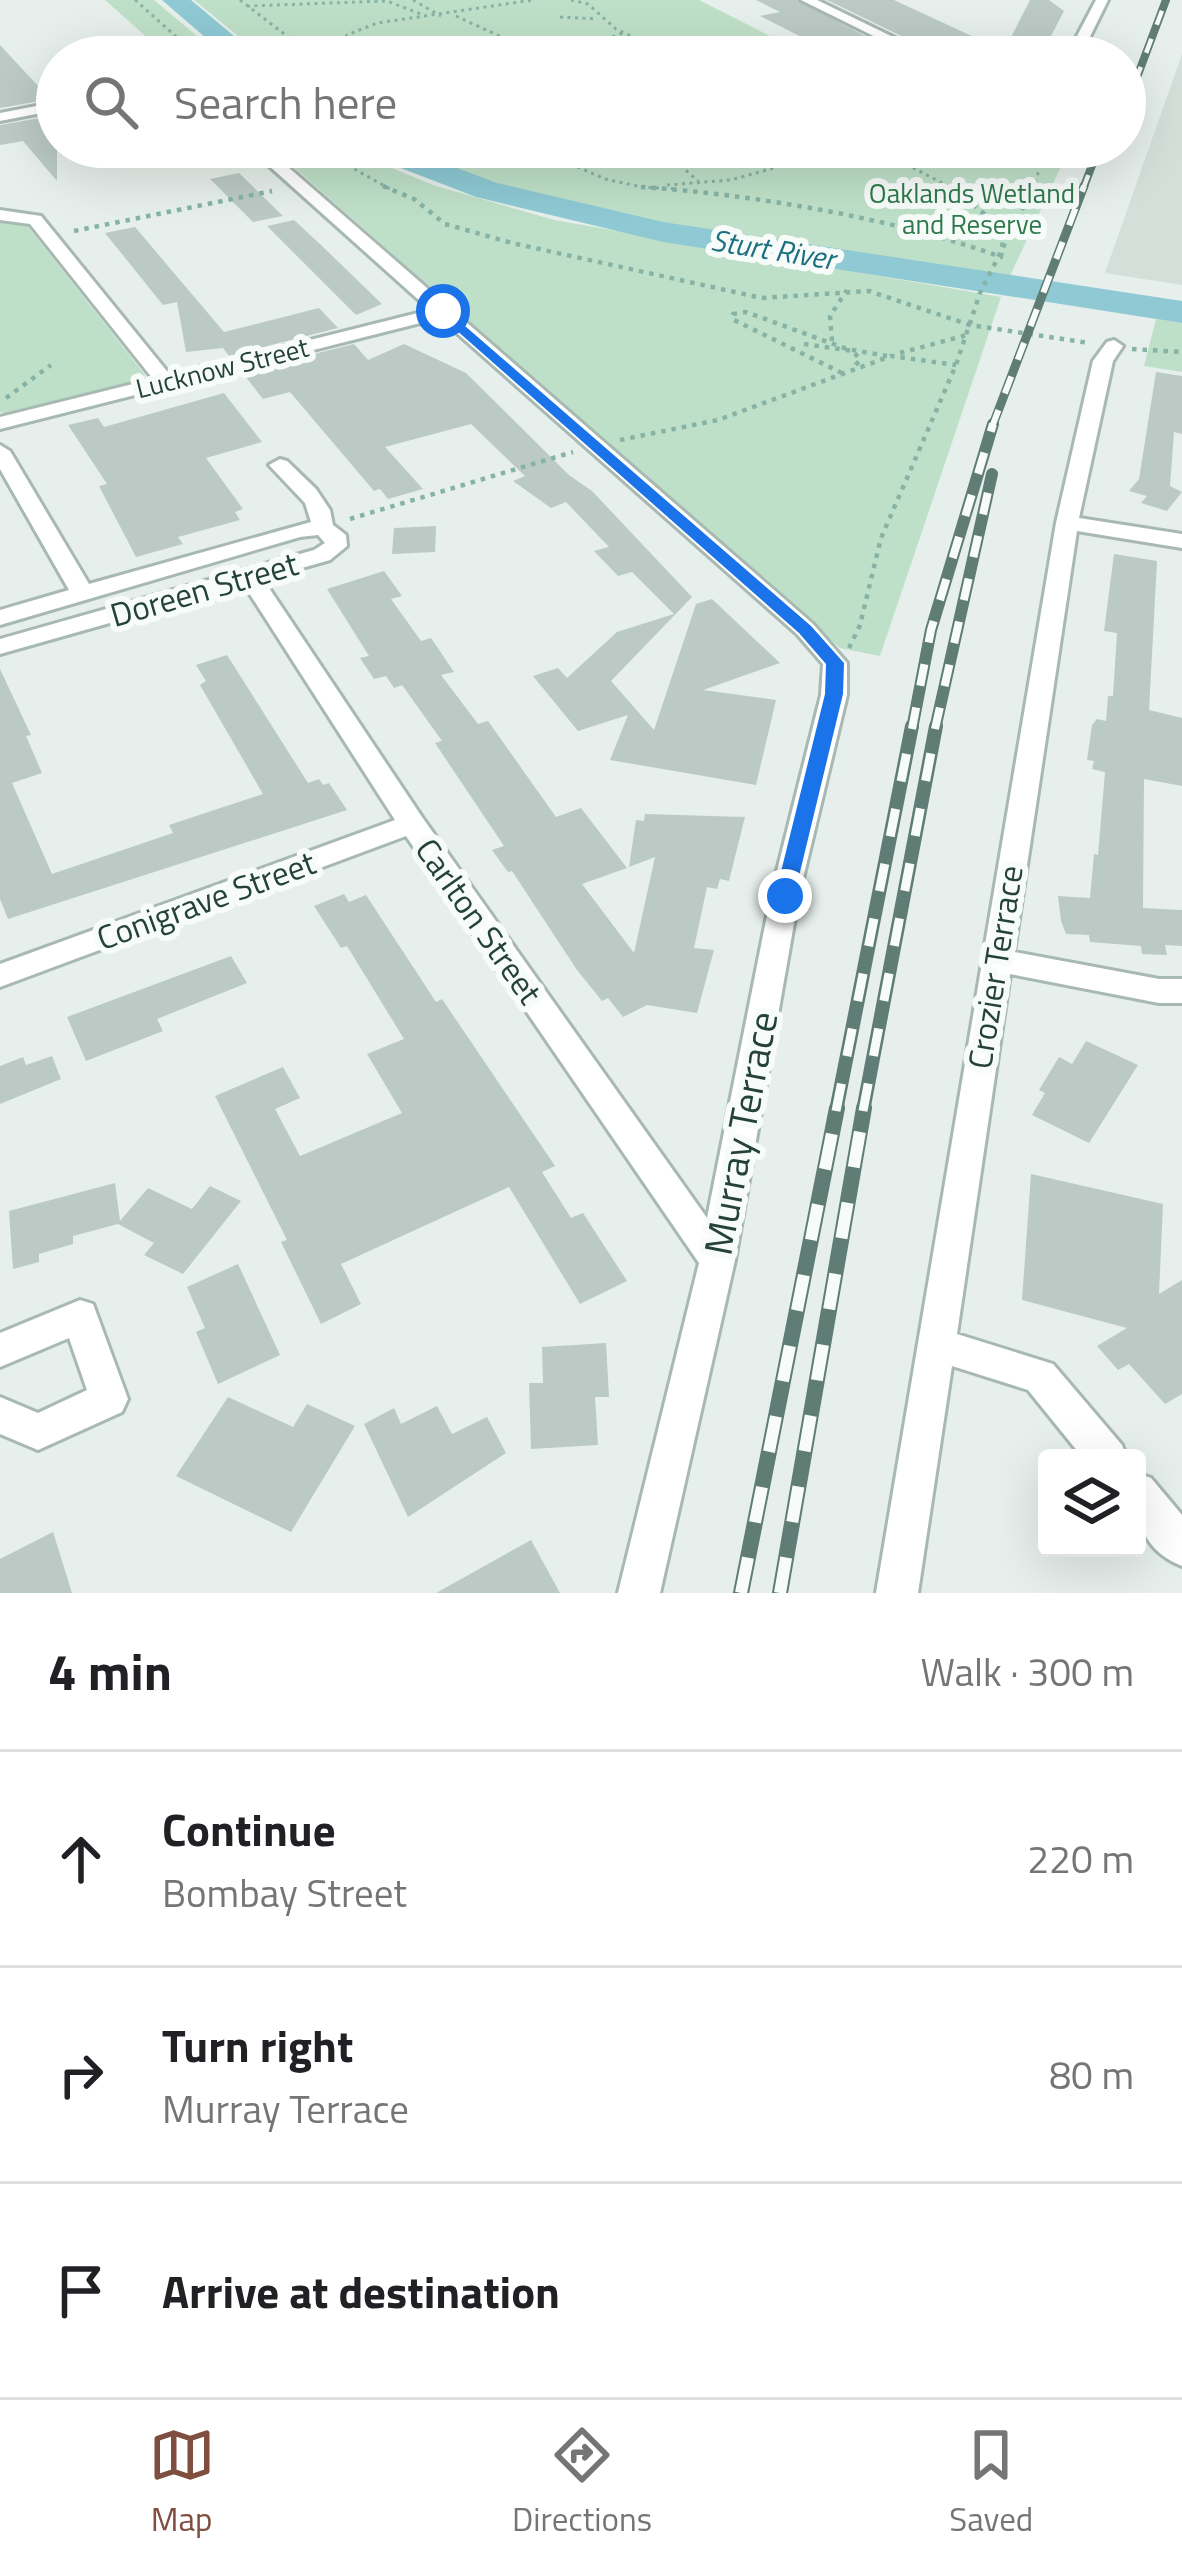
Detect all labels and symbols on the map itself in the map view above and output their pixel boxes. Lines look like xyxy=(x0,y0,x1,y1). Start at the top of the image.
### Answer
park label: Oaklands Wetland and Reserve xyxy=(869,172,1075,244)
water label: Sturt River xyxy=(708,217,842,282)
route start xyxy=(416,284,470,338)
street label: Lucknow Street xyxy=(131,326,313,408)
street label: Doreen Street xyxy=(104,538,304,640)
street label: Carlton Street xyxy=(403,828,555,1015)
street label: Conigrave Street xyxy=(90,837,323,963)
street label: Crozier Terrace xyxy=(954,862,1036,1072)
route end xyxy=(758,869,812,923)
street label: Murray Terrace xyxy=(687,1006,793,1260)

